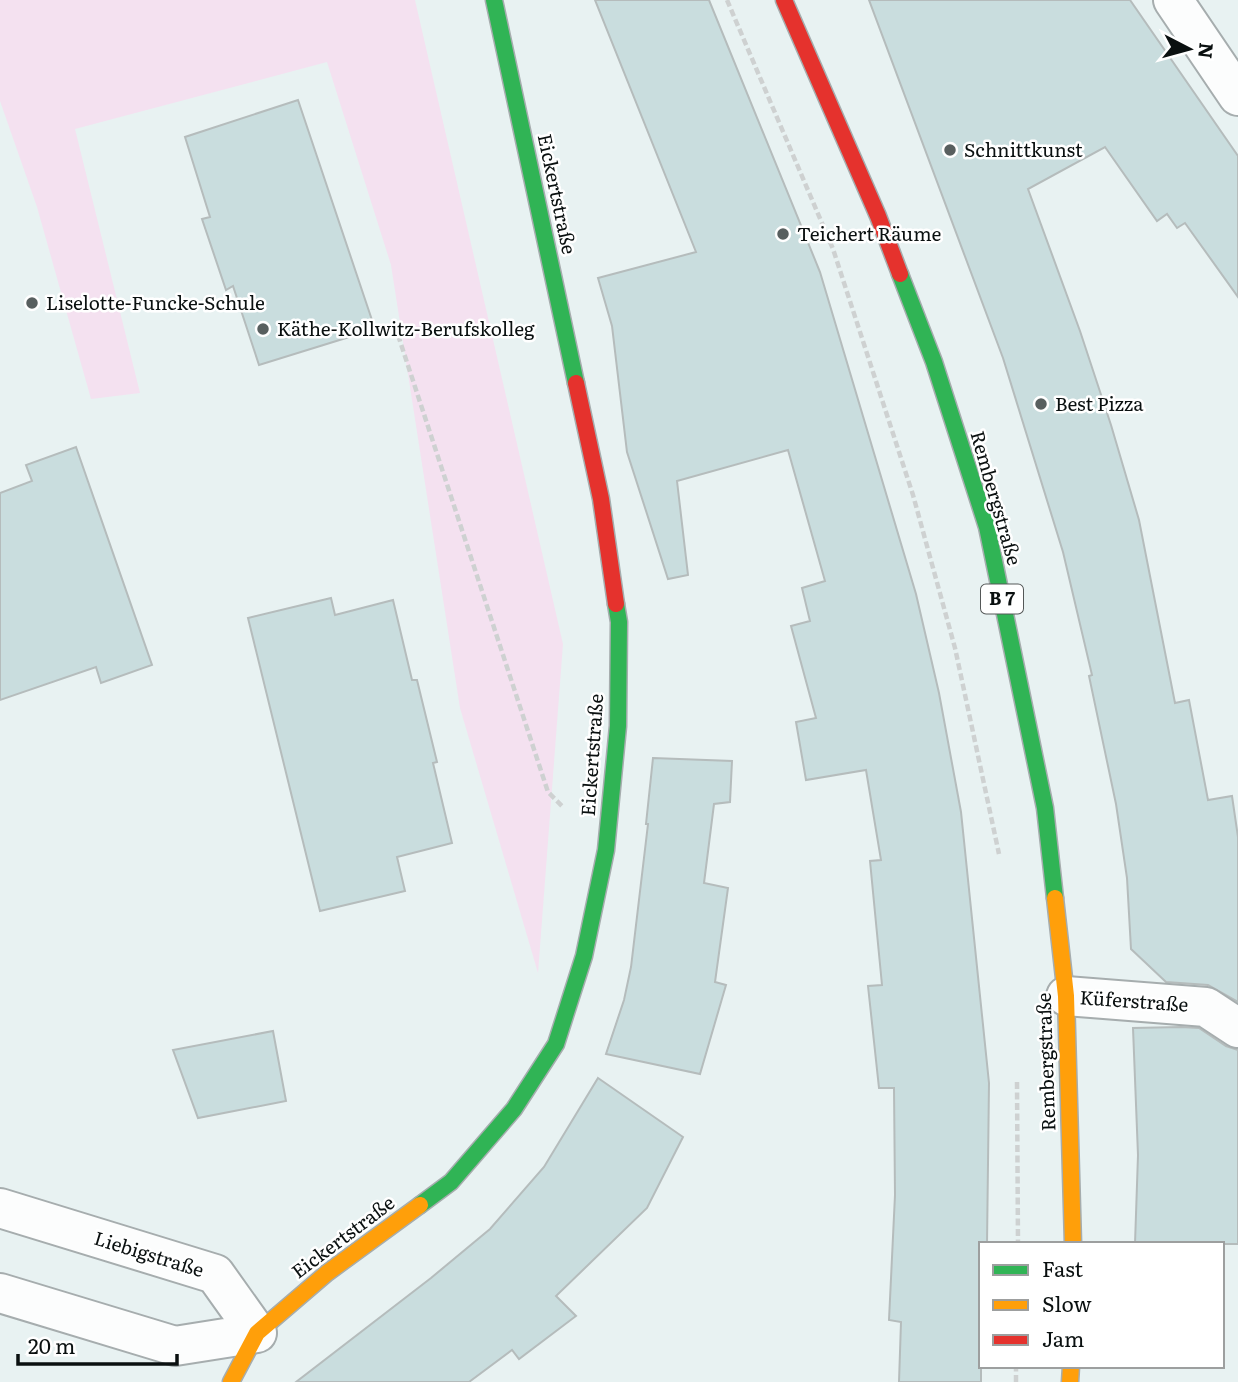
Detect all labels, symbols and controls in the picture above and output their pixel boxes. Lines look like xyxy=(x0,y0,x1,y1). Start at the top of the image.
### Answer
north arrow xyxy=(1154,14,1224,84)
text: N xyxy=(1192,41,1222,60)
street label: Eickertstraße xyxy=(532,131,584,257)
place label: Schnittkunst xyxy=(964,135,1083,163)
marker: Schnittkunst xyxy=(942,142,958,158)
place label: Teichert Räume xyxy=(797,219,941,247)
marker: Teichert Räume xyxy=(775,226,791,242)
place label: Liselotte-Funcke-Schule xyxy=(46,288,265,316)
marker: Liselotte-Funcke-Schule xyxy=(24,295,40,311)
place label: Käthe-Kollwitz-Berufskolleg xyxy=(277,314,535,342)
marker: Käthe-Kollwitz-Berufskolleg xyxy=(255,321,271,337)
place label: Best Pizza xyxy=(1055,389,1144,417)
marker: Best Pizza xyxy=(1033,396,1049,412)
street label: Rembergstraße xyxy=(964,427,1030,568)
road number: B 7 xyxy=(981,584,1023,614)
street label: Eickertstraße xyxy=(573,693,609,817)
street label: Küferstraße xyxy=(1079,982,1190,1018)
street label: Rembergstraße xyxy=(1029,992,1061,1132)
street label: Eickertstraße xyxy=(285,1188,400,1284)
street label: Liebigstraße xyxy=(91,1223,208,1283)
legend xyxy=(979,1242,1224,1368)
text: Fast xyxy=(1042,1252,1083,1283)
text: Slow xyxy=(1042,1287,1092,1318)
scale bar xyxy=(18,1322,177,1366)
text: Jam xyxy=(1042,1322,1084,1353)
text: 20 m xyxy=(28,1329,75,1360)

